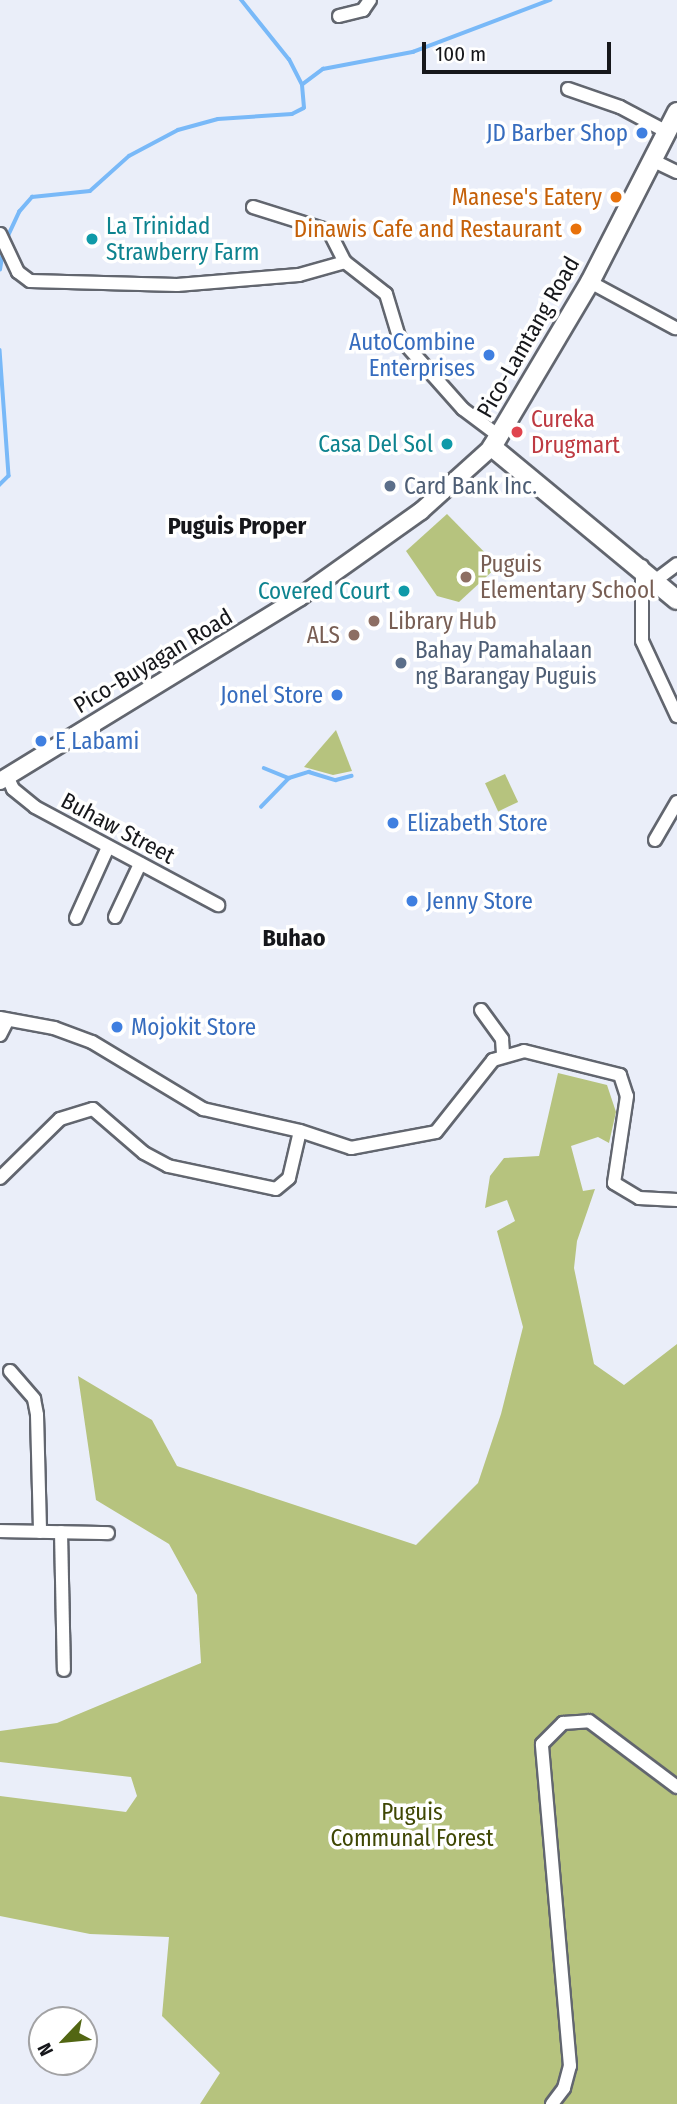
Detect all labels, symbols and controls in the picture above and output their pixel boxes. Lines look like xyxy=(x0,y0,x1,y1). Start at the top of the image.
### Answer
scale bar xyxy=(425,28,614,72)
text: 100 m xyxy=(435,41,486,67)
place label: JD Barber Shop xyxy=(486,119,628,147)
marker: JD Barber Shop xyxy=(634,125,650,141)
place label: Manese's Eatery xyxy=(452,183,602,211)
marker: Manese's Eatery xyxy=(608,189,624,205)
place label: La Trinidad Strawberry Farm xyxy=(106,212,259,266)
place label: Dinawis Cafe and Restaurant xyxy=(294,215,562,243)
marker: Dinawis Cafe and Restaurant xyxy=(568,221,584,237)
marker: La Trinidad Strawberry Farm xyxy=(84,231,100,247)
street label: Pico-Lamtang Road xyxy=(471,252,585,422)
place label: AutoCombine Enterprises xyxy=(349,328,475,382)
marker: AutoCombine Enterprises xyxy=(481,347,497,363)
place label: Cureka Drugmart xyxy=(531,405,620,459)
marker: Cureka Drugmart xyxy=(509,424,525,440)
place label: Casa Del Sol xyxy=(318,430,433,458)
marker: Casa Del Sol xyxy=(439,436,455,452)
place label: Card Bank Inc. xyxy=(404,472,537,500)
marker: Card Bank Inc. xyxy=(382,478,398,494)
district label: Puguis Proper xyxy=(168,513,306,541)
place label: Puguis Elementary School xyxy=(480,550,655,604)
marker: Puguis Elementary School xyxy=(458,569,474,585)
place label: Covered Court xyxy=(258,577,390,605)
marker: Covered Court xyxy=(396,583,412,599)
street label: Pico-Buyagan Road xyxy=(69,603,237,719)
place label: Library Hub xyxy=(388,607,497,635)
marker: Library Hub xyxy=(366,613,382,629)
place label: ALS xyxy=(307,621,340,649)
marker: ALS xyxy=(346,627,362,643)
place label: Bahay Pamahalaan ng Barangay Puguis xyxy=(415,636,597,690)
marker: Bahay Pamahalaan ng Barangay Puguis xyxy=(393,655,409,671)
place label: Jonel Store xyxy=(220,681,323,709)
marker: Jonel Store xyxy=(329,687,345,703)
place label: E Labami xyxy=(55,727,139,755)
marker: E Labami xyxy=(33,733,49,749)
street label: Buhaw Street xyxy=(56,786,180,870)
place label: Elizabeth Store xyxy=(407,809,548,837)
marker: Elizabeth Store xyxy=(385,815,401,831)
place label: Jenny Store xyxy=(426,887,533,915)
marker: Jenny Store xyxy=(404,893,420,909)
district label: Buhao xyxy=(262,925,326,953)
place label: Mojokit Store xyxy=(131,1013,256,1041)
marker: Mojokit Store xyxy=(109,1019,125,1035)
park label: Puguis Communal Forest xyxy=(331,1798,493,1852)
north arrow xyxy=(28,2006,98,2076)
text: N xyxy=(33,2039,58,2060)

